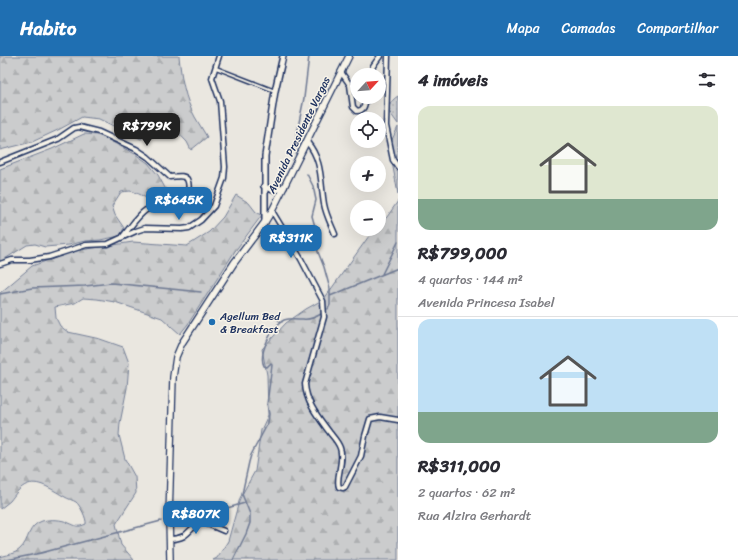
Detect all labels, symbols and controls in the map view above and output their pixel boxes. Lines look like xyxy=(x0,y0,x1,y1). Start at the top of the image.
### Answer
text: Habito xyxy=(20,12,76,45)
text: Mapa xyxy=(507,16,539,41)
text: Camadas xyxy=(561,16,615,41)
text: Compartilhar xyxy=(637,16,718,41)
text: 4 imóveis xyxy=(418,65,488,95)
north arrow xyxy=(350,68,386,104)
map controls xyxy=(350,68,386,236)
icon: filters xyxy=(696,69,718,91)
street label: Avenida Presidente Vargas xyxy=(262,72,336,198)
button: locate xyxy=(350,112,386,148)
pin: R$799K xyxy=(114,113,180,147)
text: R$799K xyxy=(123,114,171,137)
icon: home xyxy=(532,132,604,204)
button: + xyxy=(350,156,386,192)
pin: R$645K xyxy=(146,187,212,221)
text: R$645K xyxy=(155,188,203,211)
button: − xyxy=(350,200,386,236)
pin: R$311K xyxy=(258,225,324,259)
text: R$311K xyxy=(270,226,312,249)
text: R$799,000 xyxy=(418,238,507,268)
text: 4 quartos · 144 m² xyxy=(418,268,523,291)
text: Avenida Princesa Isabel xyxy=(418,291,554,314)
place label: Agellum Bed & Breakfast xyxy=(219,307,281,339)
marker: Agellum Bed & Breakfast xyxy=(207,317,217,327)
icon: home xyxy=(532,345,604,417)
text: R$311,000 xyxy=(418,451,500,481)
text: 2 quartos · 62 m² xyxy=(418,481,515,504)
pin: R$807K xyxy=(163,501,229,535)
text: R$807K xyxy=(172,502,220,525)
text: Rua Alzira Gerhardt xyxy=(418,504,531,527)

